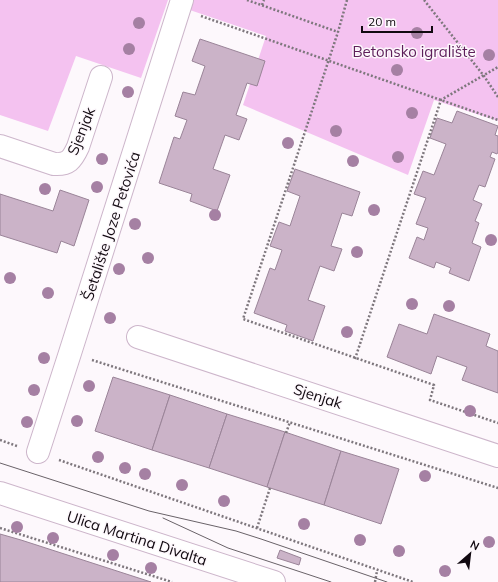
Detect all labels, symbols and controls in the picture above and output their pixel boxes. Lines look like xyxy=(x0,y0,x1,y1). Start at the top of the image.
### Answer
scale bar xyxy=(362,8,432,34)
text: 20 m xyxy=(368,14,396,29)
park label: Betonsko igralište xyxy=(352,42,476,61)
street label: Sjenjak xyxy=(63,104,99,158)
street label: Šetalište Joze Petovića xyxy=(78,149,144,303)
street label: Sjenjak xyxy=(291,379,345,413)
street label: Ulica Martina Divalta xyxy=(65,506,209,570)
north arrow xyxy=(450,534,490,574)
text: N xyxy=(468,537,482,553)

